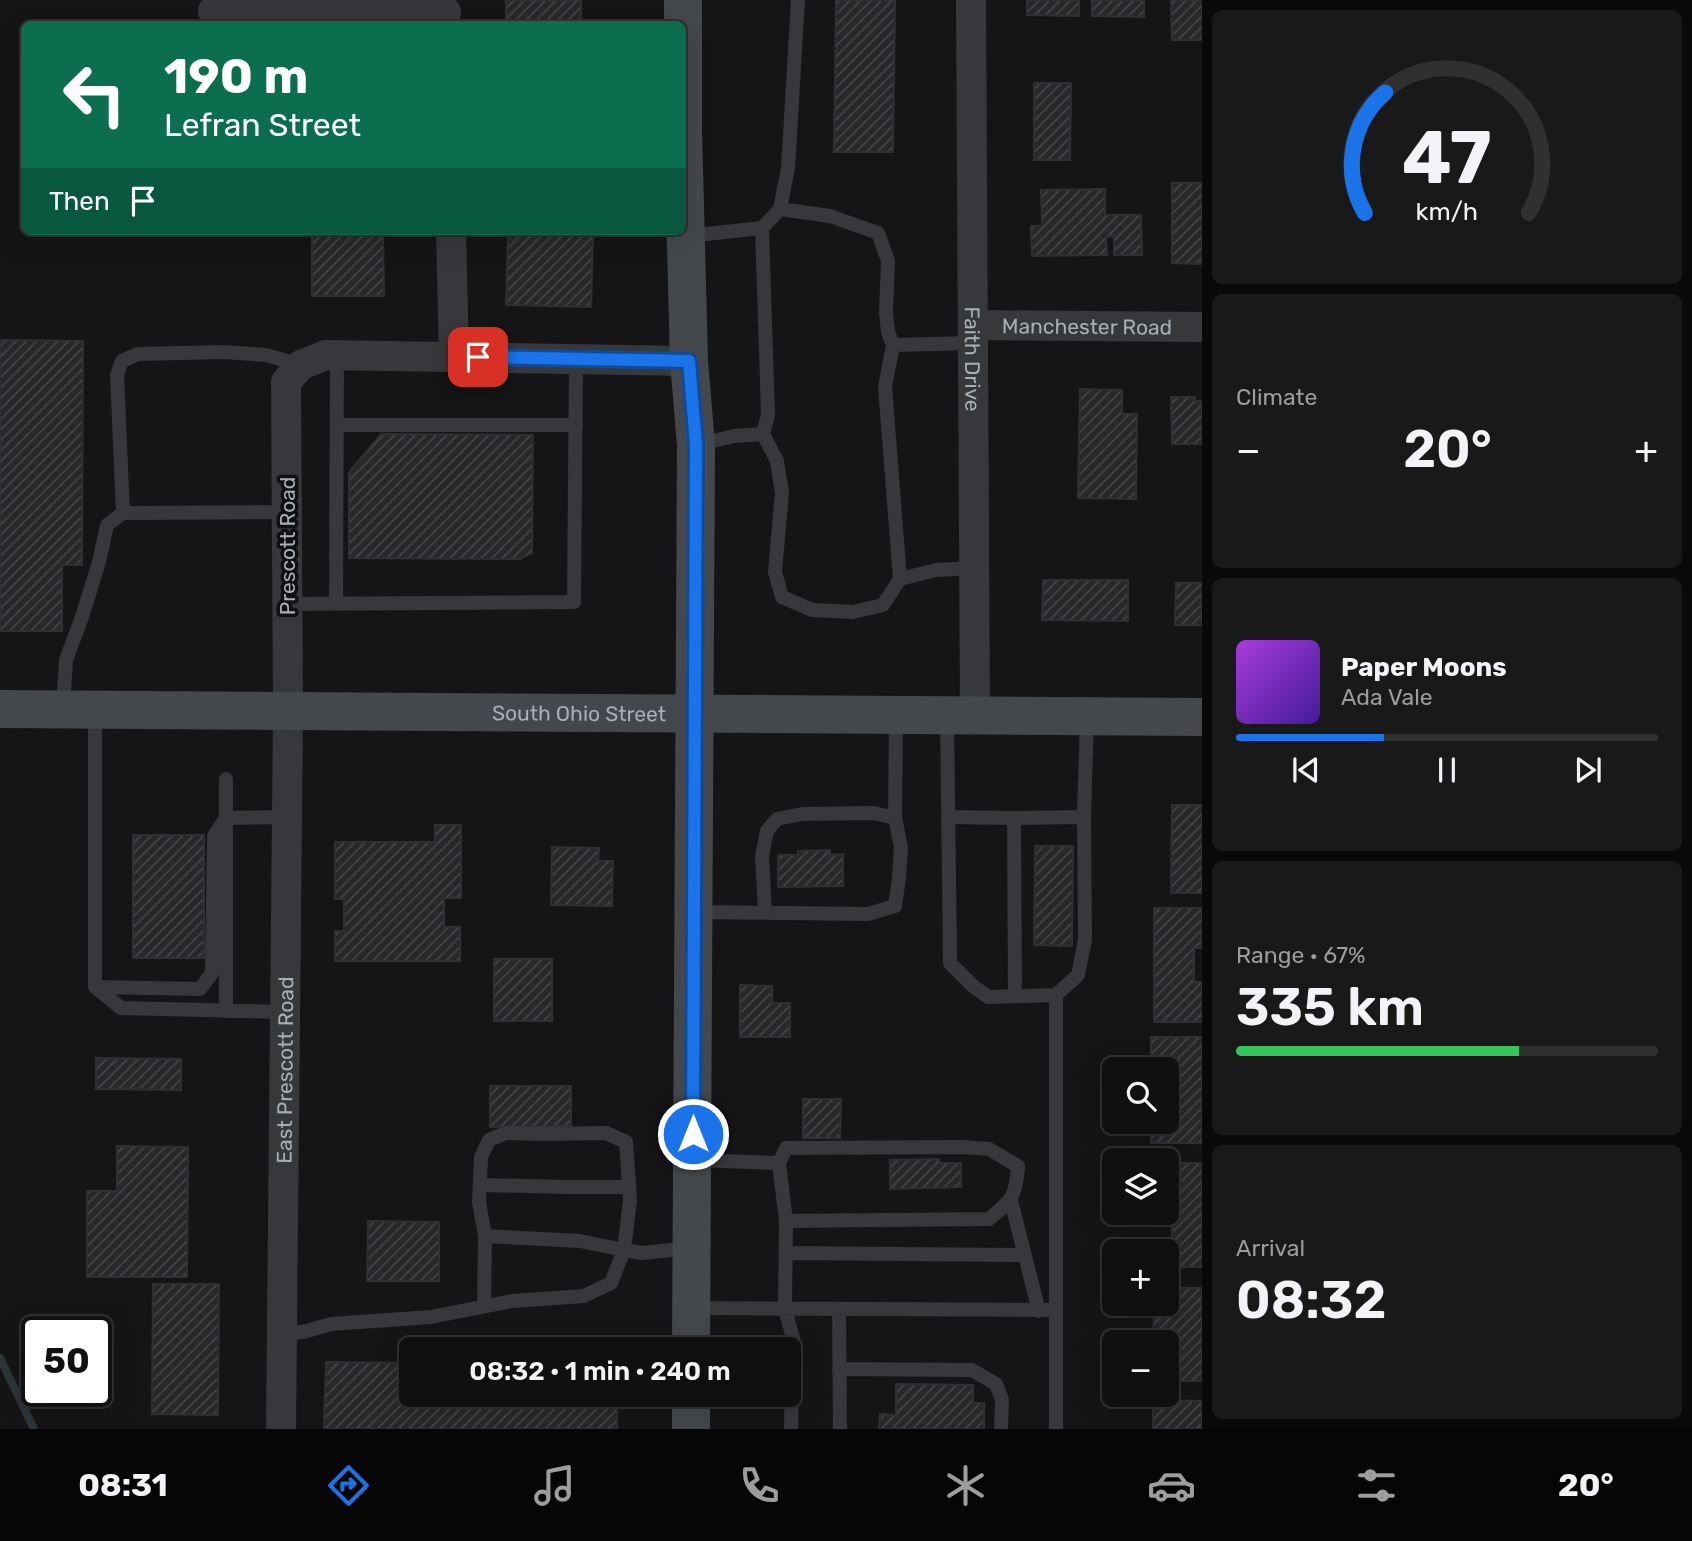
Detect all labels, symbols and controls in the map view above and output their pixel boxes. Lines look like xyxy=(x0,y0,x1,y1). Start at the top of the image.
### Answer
text: 190 m xyxy=(164,47,308,105)
icon: left xyxy=(49,49,140,140)
text: Lefran Street xyxy=(164,106,361,144)
text: 47 xyxy=(1402,115,1492,201)
icon: arrive xyxy=(124,182,162,220)
text: Then xyxy=(49,186,110,217)
text: km/h xyxy=(1416,197,1478,226)
street label: Faith Drive xyxy=(960,306,986,412)
street label: Manchester Road xyxy=(1002,313,1172,339)
pin xyxy=(448,327,508,387)
icon: arrive xyxy=(459,338,497,376)
text: Climate xyxy=(1236,383,1317,411)
text: 20° xyxy=(1403,418,1492,480)
text: − xyxy=(1236,427,1261,473)
text: + xyxy=(1634,427,1658,473)
street label: Prescott Road xyxy=(275,477,300,615)
text: Paper Moons xyxy=(1341,652,1507,683)
text: Ada Vale xyxy=(1341,683,1433,711)
street label: South Ohio Street xyxy=(492,700,666,726)
icon: previous xyxy=(1287,751,1325,789)
icon: pause xyxy=(1428,751,1466,789)
icon: next xyxy=(1569,751,1607,789)
text: Range · 67% xyxy=(1236,941,1366,969)
street label: East Prescott Road xyxy=(271,976,298,1164)
text: 335 km xyxy=(1236,976,1424,1038)
map controls xyxy=(1102,1057,1179,1407)
button: search xyxy=(1102,1057,1179,1134)
position arrow xyxy=(656,1097,730,1171)
button: layers xyxy=(1102,1148,1179,1225)
text: Arrival xyxy=(1236,1234,1305,1262)
button: + xyxy=(1102,1239,1179,1316)
text: 08:32 xyxy=(1236,1269,1387,1331)
speed limit sign: 50 xyxy=(21,1316,112,1407)
button: − xyxy=(1102,1330,1179,1407)
text: 08:32 · 1 min · 240 m xyxy=(469,1356,731,1387)
icon: directions xyxy=(324,1461,373,1510)
icon: music xyxy=(530,1461,579,1510)
icon: phone xyxy=(735,1461,784,1510)
icon: climate xyxy=(941,1461,990,1510)
icon: car xyxy=(1147,1461,1196,1510)
icon: filters xyxy=(1352,1461,1401,1510)
text: 08:31 xyxy=(78,1466,168,1504)
text: 20° xyxy=(1558,1466,1614,1504)

